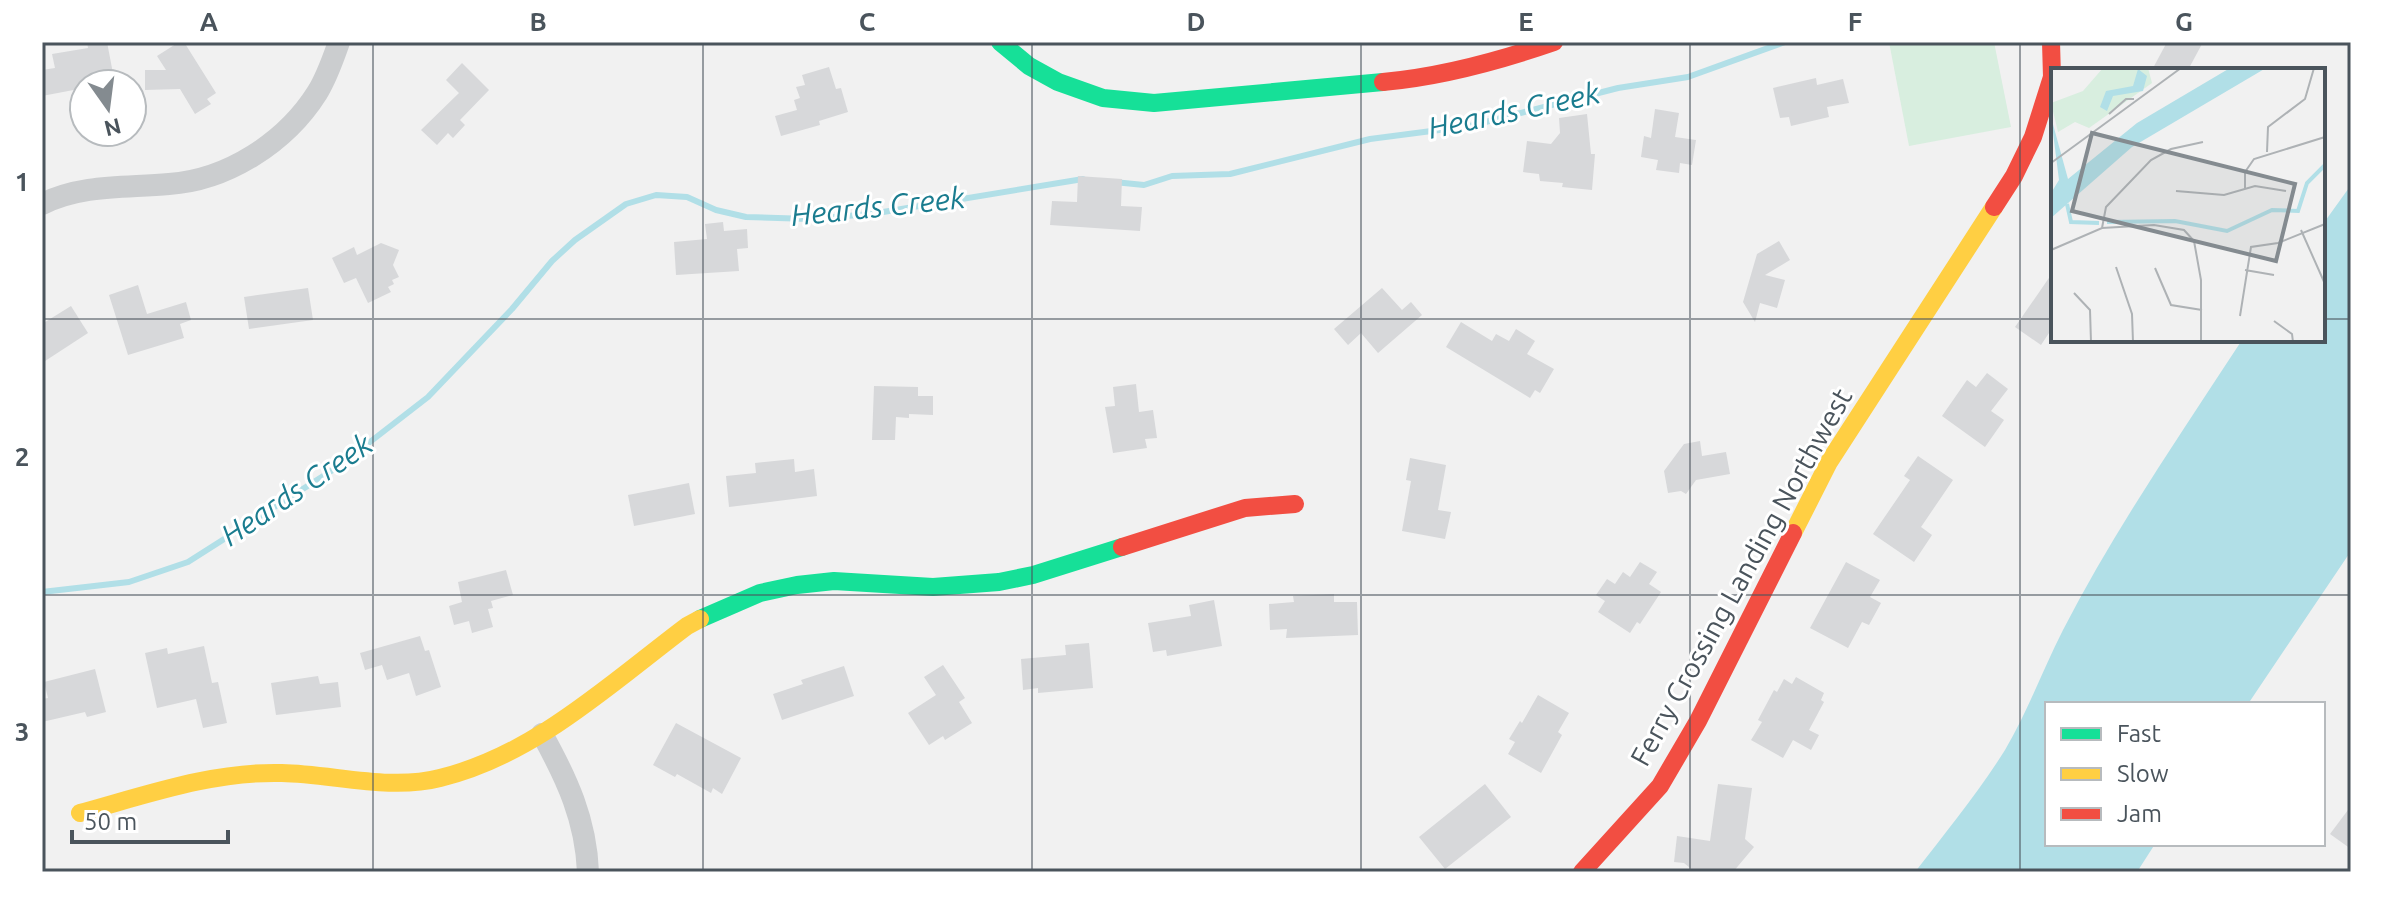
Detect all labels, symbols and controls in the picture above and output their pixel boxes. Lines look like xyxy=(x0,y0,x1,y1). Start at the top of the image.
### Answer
text: A xyxy=(200,7,219,36)
text: B xyxy=(529,7,547,36)
text: C xyxy=(859,7,876,36)
text: D xyxy=(1187,7,1205,36)
text: E xyxy=(1518,7,1534,36)
text: F xyxy=(1848,7,1862,36)
text: G xyxy=(2175,7,2193,36)
north arrow xyxy=(68,68,148,148)
inset map xyxy=(2051,68,2325,342)
water label: Heards Creek xyxy=(1425,75,1603,145)
text: N xyxy=(102,114,124,142)
text: 1 xyxy=(15,167,29,196)
water label: Heards Creek xyxy=(789,180,967,232)
street label: Ferry Crossing Landing Northwest xyxy=(1624,383,1857,771)
water label: Heards Creek xyxy=(214,426,379,552)
text: 2 xyxy=(15,442,29,471)
legend xyxy=(2045,702,2325,846)
text: 3 xyxy=(15,717,29,746)
text: Fast xyxy=(2117,720,2161,747)
text: Slow xyxy=(2117,760,2169,787)
scale bar xyxy=(72,794,228,844)
text: Jam xyxy=(2117,800,2162,827)
text: 50 m xyxy=(84,808,137,835)

